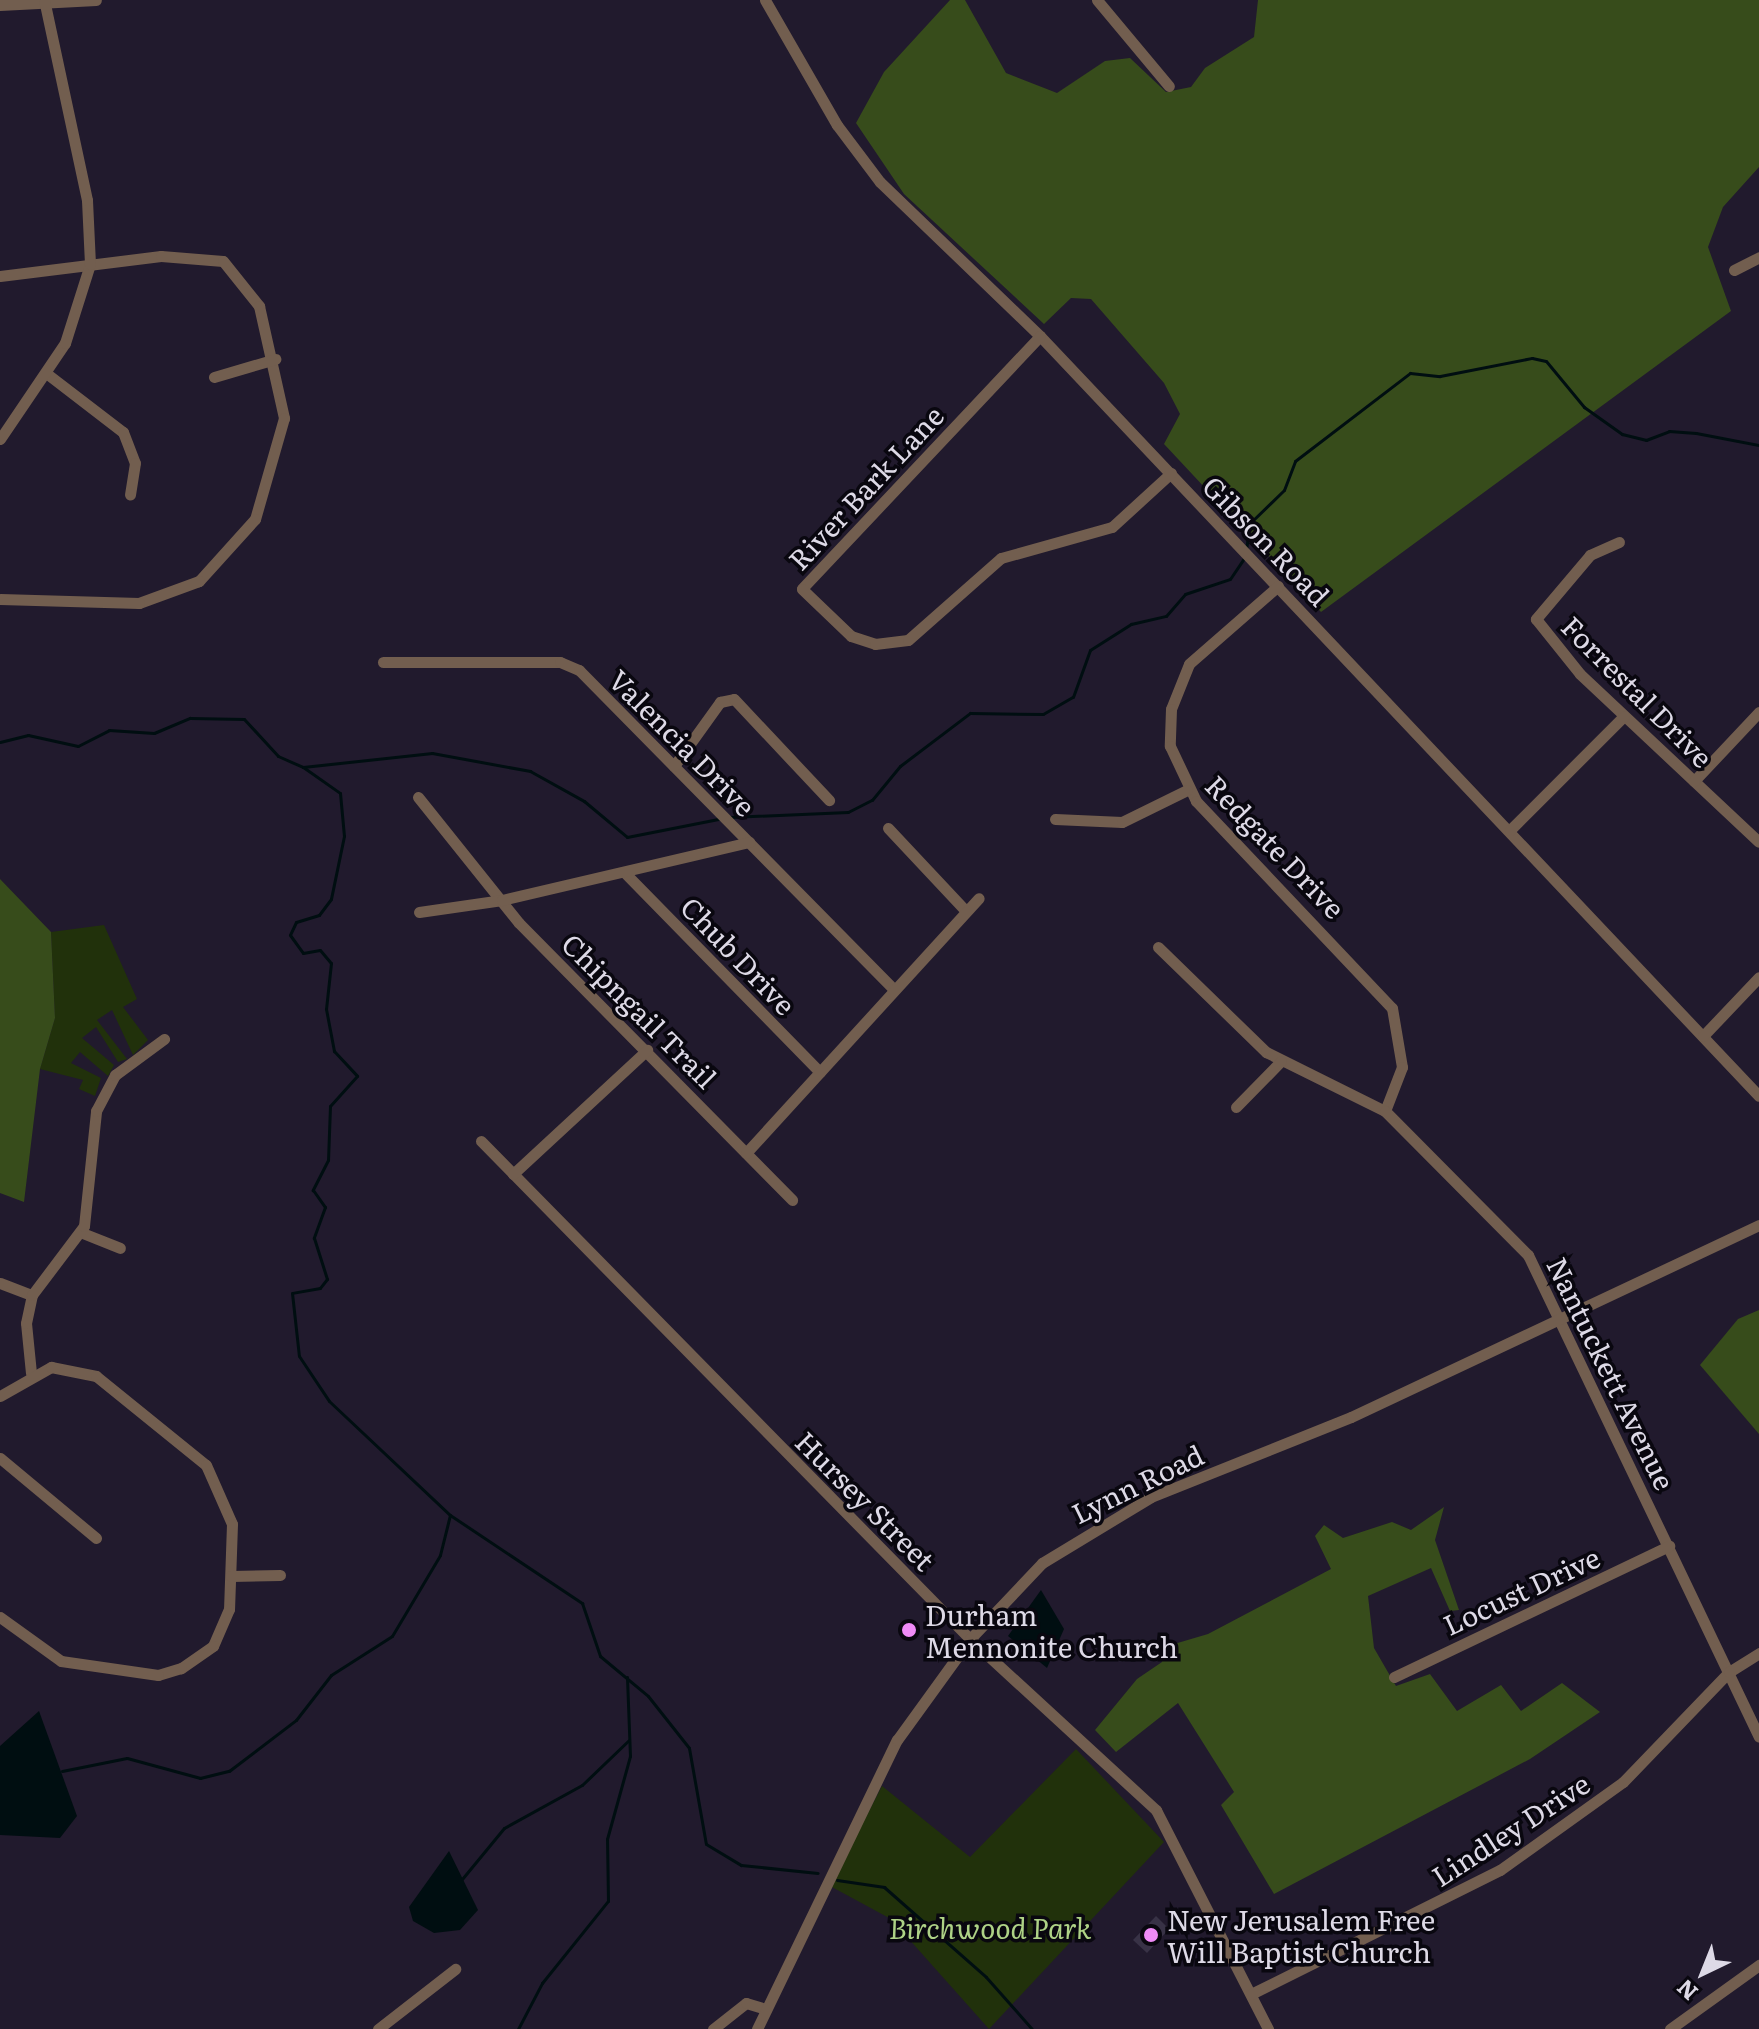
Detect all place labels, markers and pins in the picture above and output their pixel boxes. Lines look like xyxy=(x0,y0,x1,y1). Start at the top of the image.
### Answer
place label: Durham Mennonite Church xyxy=(925,1597,1178,1663)
marker: Durham Mennonite Church xyxy=(900,1621,918,1639)
place label: New Jerusalem Free Will Baptist Church xyxy=(1167,1902,1435,1968)
marker: New Jerusalem Free Will Baptist Church xyxy=(1142,1926,1160,1944)

